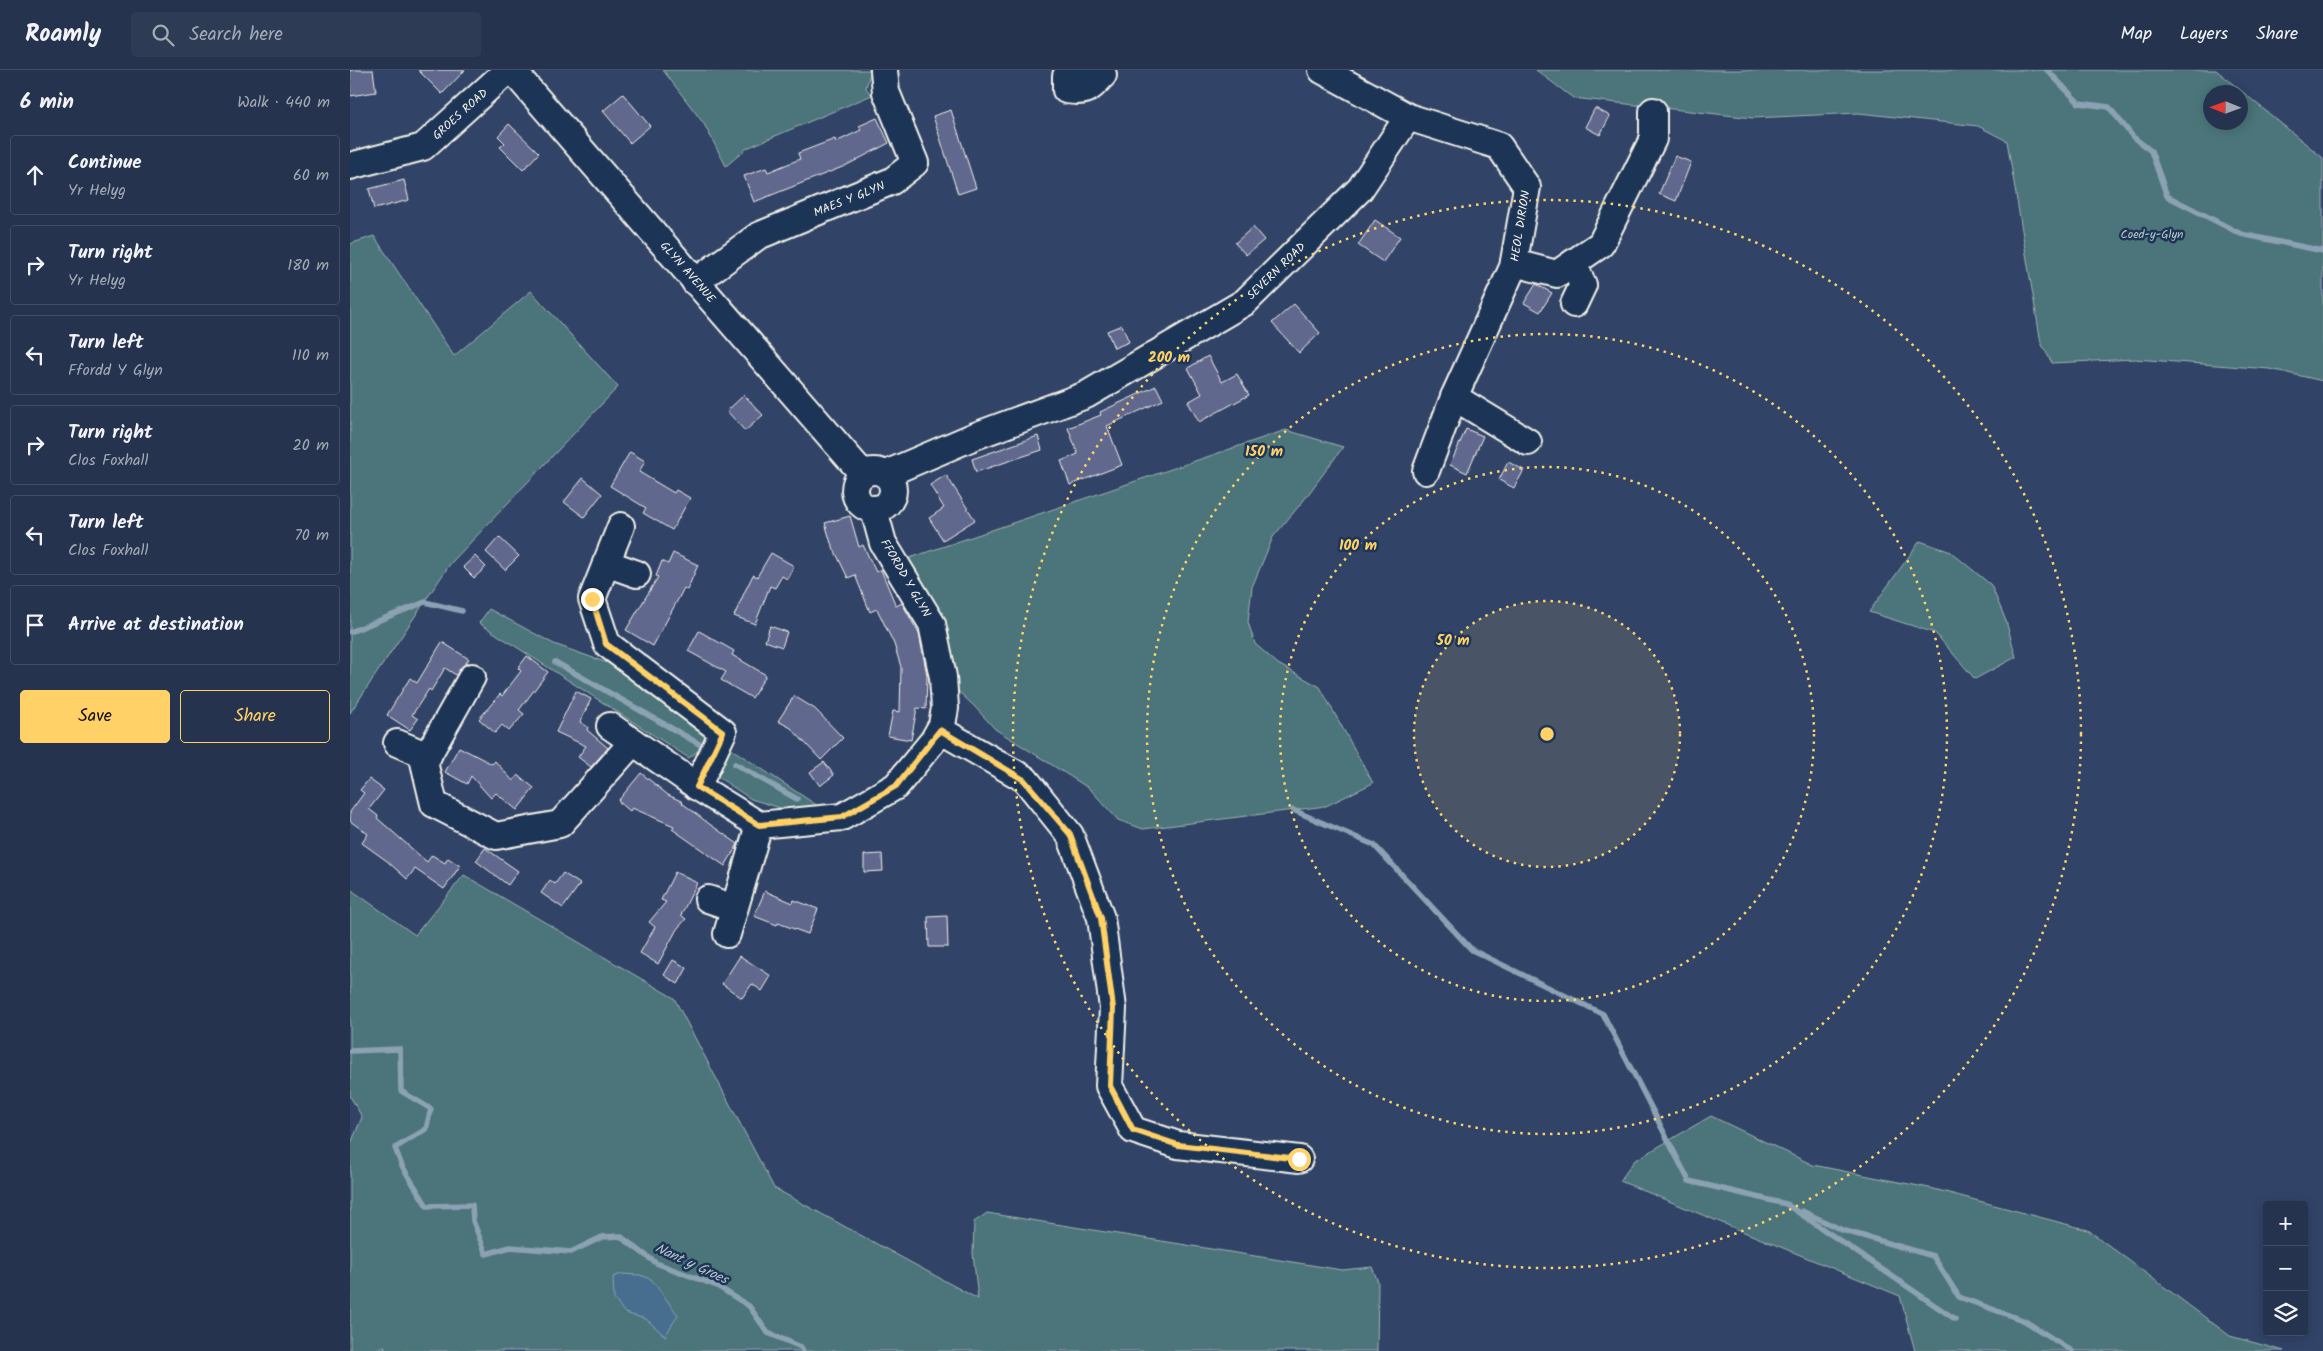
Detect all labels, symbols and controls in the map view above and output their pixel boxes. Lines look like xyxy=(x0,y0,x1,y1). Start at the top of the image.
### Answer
search box xyxy=(131,12,481,57)
text: Roamly xyxy=(25,15,101,54)
text: Search here xyxy=(189,20,283,50)
text: Map xyxy=(2121,20,2152,49)
text: Layers xyxy=(2180,20,2228,49)
text: Share xyxy=(2256,20,2298,49)
icon: search xyxy=(149,21,177,49)
street label: GROES ROAD xyxy=(428,84,493,145)
north arrow xyxy=(2203,85,2248,130)
text: 6 min xyxy=(20,86,74,119)
text: Walk · 440 m xyxy=(237,90,330,115)
text: Continue xyxy=(68,148,141,178)
icon: ahead xyxy=(21,161,49,189)
text: 60 m xyxy=(293,163,329,188)
street label: MAES Y GLYN xyxy=(811,176,888,222)
text: Yr Helyg xyxy=(68,178,126,203)
street label: HEOL DIRION xyxy=(1506,189,1535,263)
park label: Coed-y-Glyn xyxy=(2121,225,2183,244)
street label: GLYN AVENUE xyxy=(655,237,721,308)
text: Turn right xyxy=(68,238,153,268)
street label: SEVERN ROAD xyxy=(1242,238,1311,305)
icon: right xyxy=(21,251,49,279)
text: 180 m xyxy=(287,253,329,278)
text: Yr Helyg xyxy=(68,268,126,293)
text: Turn left xyxy=(68,328,143,358)
icon: left xyxy=(21,341,49,369)
text: 110 m xyxy=(292,343,329,368)
text: 200 m xyxy=(1148,346,1190,370)
text: Ffordd Y Glyn xyxy=(68,358,163,383)
text: Turn right xyxy=(68,418,153,448)
icon: right xyxy=(21,431,49,459)
text: 20 m xyxy=(293,433,329,458)
text: 150 m xyxy=(1245,440,1283,464)
text: Clos Foxhall xyxy=(68,448,148,473)
text: Turn left xyxy=(68,508,143,538)
icon: left xyxy=(21,521,49,549)
text: 70 m xyxy=(294,523,329,548)
text: 100 m xyxy=(1339,534,1377,558)
street label: FFORDD Y GLYN xyxy=(875,535,936,621)
text: Clos Foxhall xyxy=(68,538,148,563)
route end xyxy=(581,588,604,611)
text: Arrive at destination xyxy=(68,610,244,640)
icon: arrive xyxy=(21,611,49,639)
text: 50 m xyxy=(1435,629,1470,653)
button: Save xyxy=(20,690,170,743)
button: Share xyxy=(180,690,330,743)
centre of rings xyxy=(1538,725,1556,743)
route start xyxy=(1288,1148,1311,1171)
map controls xyxy=(2263,1201,2308,1336)
button: + xyxy=(2263,1201,2308,1246)
water label: Nant y Groes xyxy=(651,1237,734,1291)
button: − xyxy=(2263,1246,2308,1291)
button: layers xyxy=(2263,1291,2308,1336)

